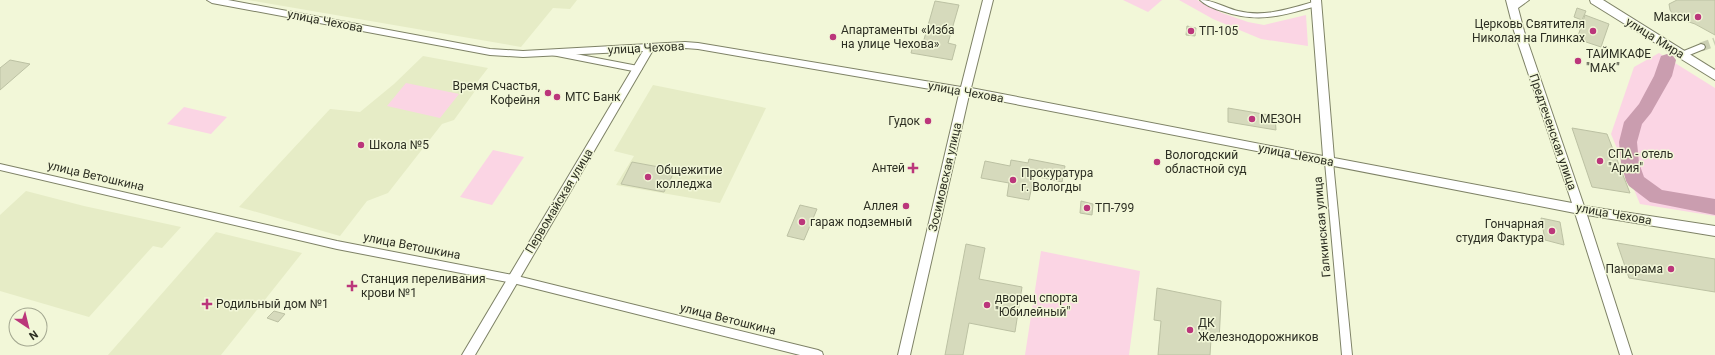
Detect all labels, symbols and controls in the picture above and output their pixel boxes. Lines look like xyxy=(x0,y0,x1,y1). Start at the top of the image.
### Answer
street label: улица Чехова xyxy=(286,7,364,35)
place label: Макси xyxy=(1653,10,1690,24)
marker: Макси xyxy=(1693,12,1703,22)
street label: улица Мира xyxy=(1623,14,1687,62)
place label: Церковь Святителя Николая на Глинках xyxy=(1472,17,1585,45)
place label: Апартаменты «Изба на улице Чехова» xyxy=(841,23,954,51)
place label: ТП-105 xyxy=(1199,24,1239,38)
marker: ТП-105 xyxy=(1186,26,1196,36)
marker: Церковь Святителя Николая на Глинках xyxy=(1588,26,1598,36)
marker: Апартаменты «Изба на улице Чехова» xyxy=(828,32,838,42)
street label: улица Чехова xyxy=(607,39,685,57)
place label: ТАЙМКАФЕ "МАК" xyxy=(1586,46,1651,75)
marker: ТАЙМКАФЕ "МАК" xyxy=(1573,56,1583,66)
street label: Предтеченская улица xyxy=(1527,72,1579,192)
street label: улица Чехова xyxy=(927,78,1005,106)
place label: Время Счастья, Кофейня xyxy=(453,79,540,107)
marker: Время Счастья, Кофейня xyxy=(543,88,553,98)
place label: МТС Банк xyxy=(565,90,621,104)
marker: МТС Банк xyxy=(552,92,562,102)
place label: МЕЗОН xyxy=(1260,112,1301,126)
place label: Гудок xyxy=(888,114,921,128)
marker: МЕЗОН xyxy=(1247,114,1257,124)
marker: Гудок xyxy=(923,116,933,126)
street label: Зосимовская улица xyxy=(926,121,964,233)
place label: Школа №5 xyxy=(369,138,429,152)
marker: Школа №5 xyxy=(356,140,366,150)
street label: улица Чехова xyxy=(1257,141,1335,169)
street label: Первомайская улица xyxy=(522,146,596,256)
place label: СПА - отель "Ария" xyxy=(1608,147,1673,175)
place label: Вологодский областной суд xyxy=(1165,148,1247,176)
marker: СПА - отель "Ария" xyxy=(1595,156,1605,166)
marker: Вологодский областной суд xyxy=(1152,157,1162,167)
street label: улица Ветошкина xyxy=(46,158,146,194)
place label: Антей xyxy=(872,161,905,175)
place label: Общежитие колледжа xyxy=(656,163,722,191)
marker: Антей xyxy=(908,163,918,173)
place label: Прокуратура г. Вологды xyxy=(1021,166,1093,194)
marker: Общежитие колледжа xyxy=(643,172,653,182)
marker: Прокуратура г. Вологды xyxy=(1008,175,1018,185)
street label: Галкинская улица xyxy=(1311,176,1333,278)
place label: Аллея xyxy=(863,199,898,213)
street label: улица Чехова xyxy=(1575,200,1653,228)
marker: Аллея xyxy=(901,201,911,211)
place label: ТП-799 xyxy=(1095,201,1134,215)
marker: ТП-799 xyxy=(1082,203,1092,213)
place label: гараж подземный xyxy=(810,215,912,229)
marker: гараж подземный xyxy=(797,217,807,227)
place label: Гончарная студия Фактура xyxy=(1456,217,1544,245)
marker: Гончарная студия Фактура xyxy=(1547,226,1557,236)
street label: улица Ветошкина xyxy=(362,230,462,262)
place label: Панорама xyxy=(1605,262,1663,276)
marker: Панорама xyxy=(1666,264,1676,274)
place label: Станция переливания крови №1 xyxy=(361,272,486,300)
marker: Станция переливания крови №1 xyxy=(346,280,358,292)
place label: дворец спорта "Юбилейный" xyxy=(995,291,1078,319)
place label: Родильный дом №1 xyxy=(216,297,329,311)
marker: Родильный дом №1 xyxy=(201,298,213,310)
street label: улица Ветошкина xyxy=(678,300,778,338)
marker: дворец спорта "Юбилейный" xyxy=(982,300,992,310)
north arrow xyxy=(8,307,48,347)
place label: ДК Железнодорожников xyxy=(1198,316,1319,344)
marker: ДК Железнодорожников xyxy=(1185,325,1195,335)
text: N xyxy=(26,327,40,342)

